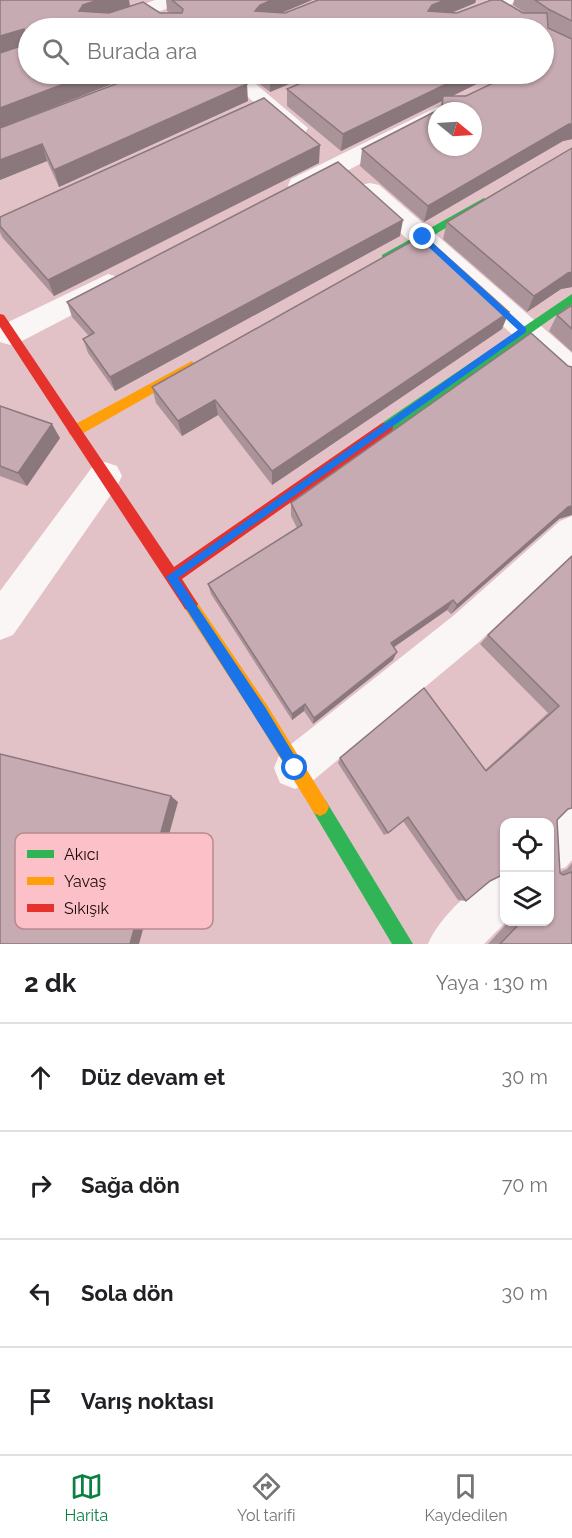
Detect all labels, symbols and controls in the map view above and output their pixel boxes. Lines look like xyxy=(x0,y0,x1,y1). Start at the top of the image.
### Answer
search box xyxy=(18,18,554,84)
icon: search xyxy=(39,35,72,68)
text: Burada ara xyxy=(87,38,197,64)
north arrow xyxy=(428,102,482,156)
route end xyxy=(409,223,435,249)
route start xyxy=(281,754,307,780)
map controls xyxy=(500,818,554,926)
button: locate xyxy=(500,818,554,872)
legend xyxy=(15,833,213,929)
text: Akıcı xyxy=(64,845,99,864)
text: Yavaş xyxy=(64,872,106,891)
button: layers xyxy=(500,872,554,926)
text: Sıkışık xyxy=(64,899,109,918)
text: 2 dk xyxy=(24,968,76,998)
text: Yaya · 130 m xyxy=(436,971,548,995)
icon: ahead xyxy=(24,1061,57,1094)
text: Düz devam et xyxy=(81,1064,225,1090)
text: 30 m xyxy=(502,1065,548,1089)
icon: right xyxy=(24,1169,57,1202)
text: Sağa dön xyxy=(81,1172,180,1198)
text: 70 m xyxy=(502,1173,548,1197)
icon: left xyxy=(24,1277,57,1310)
text: Sola dön xyxy=(81,1280,174,1306)
text: 30 m xyxy=(502,1281,548,1305)
icon: arrive xyxy=(24,1385,57,1418)
text: Varış noktası xyxy=(81,1388,214,1414)
tab: Harita xyxy=(64,1470,108,1525)
tab: Yol tarifi xyxy=(237,1470,295,1525)
tab: Kaydedilen xyxy=(424,1470,507,1525)

